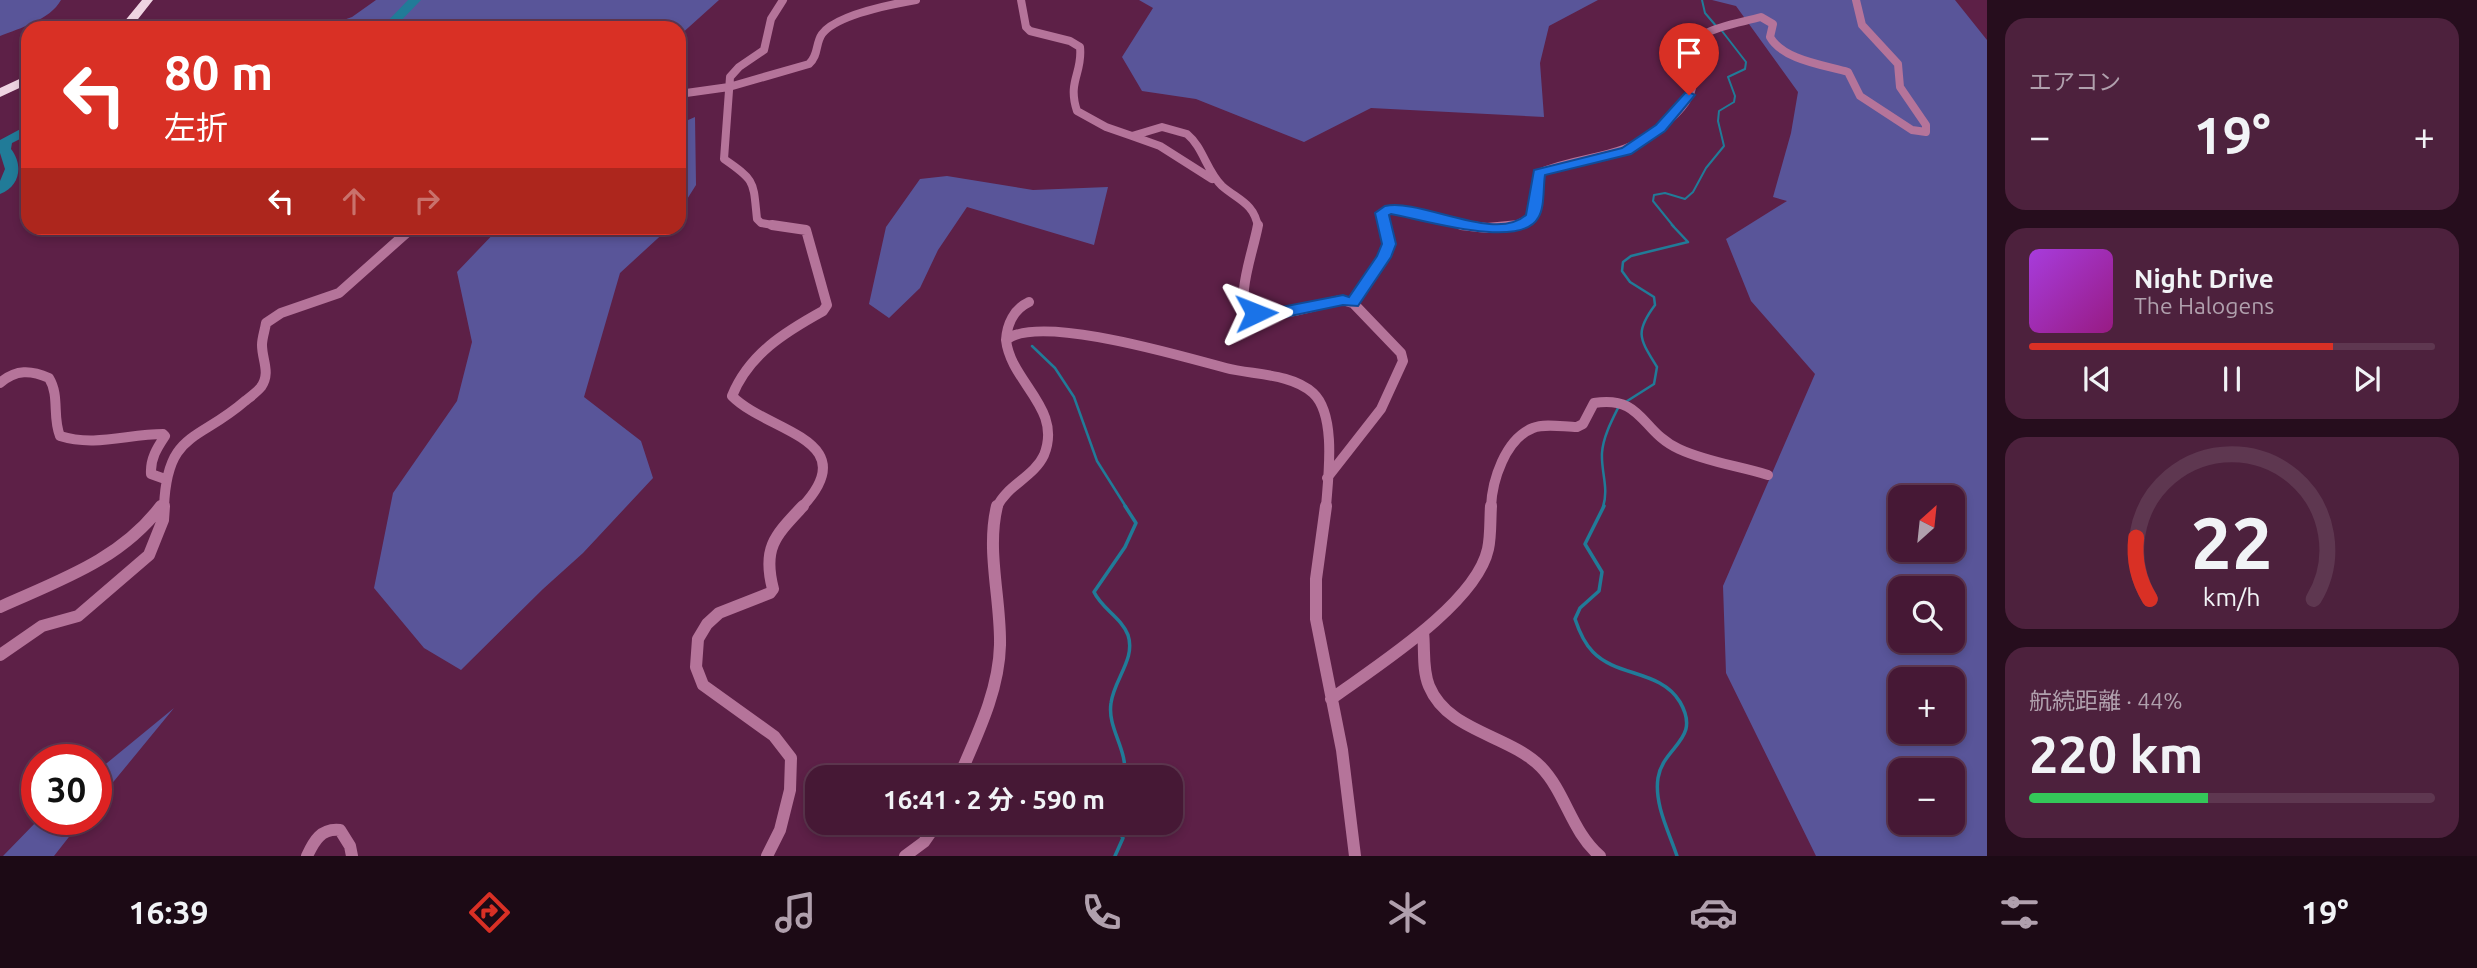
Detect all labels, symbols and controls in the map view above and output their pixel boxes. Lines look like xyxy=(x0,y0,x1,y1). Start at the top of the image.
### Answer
pin xyxy=(1659,23,1719,95)
icon: arrive xyxy=(1670,34,1708,72)
text: 80 m xyxy=(164,44,273,99)
icon: left xyxy=(49,49,140,140)
text: エアコン xyxy=(2029,69,2121,94)
text: 19° xyxy=(2193,106,2271,164)
text: 左折 xyxy=(164,109,228,145)
text: − xyxy=(2029,115,2050,157)
text: + xyxy=(2414,115,2435,157)
icon: left xyxy=(262,182,300,220)
icon: ahead xyxy=(335,182,373,220)
icon: right xyxy=(408,182,446,220)
text: Night Drive xyxy=(2134,264,2274,293)
position arrow xyxy=(1219,276,1293,350)
text: The Halogens xyxy=(2134,293,2274,318)
icon: previous xyxy=(2078,360,2116,398)
icon: pause xyxy=(2213,360,2251,398)
icon: next xyxy=(2348,360,2386,398)
north arrow xyxy=(1888,485,1965,562)
map controls xyxy=(1888,485,1965,835)
text: 22 xyxy=(2191,501,2273,583)
button: search xyxy=(1888,576,1965,653)
text: km/h xyxy=(2203,583,2261,611)
button: + xyxy=(1888,667,1965,744)
text: 航続距離 · 44% xyxy=(2029,688,2182,713)
text: 220 km xyxy=(2029,725,2203,783)
speed limit sign: 30 xyxy=(21,744,112,835)
button: − xyxy=(1888,758,1965,835)
text: 16:41 · 2 分 · 590 m xyxy=(883,785,1105,814)
icon: directions xyxy=(465,888,514,937)
icon: music xyxy=(771,888,820,937)
icon: phone xyxy=(1077,888,1126,937)
icon: climate xyxy=(1383,888,1432,937)
icon: car xyxy=(1689,888,1738,937)
icon: filters xyxy=(1995,888,2044,937)
text: 16:39 xyxy=(128,894,209,930)
text: 19° xyxy=(2301,894,2349,930)

